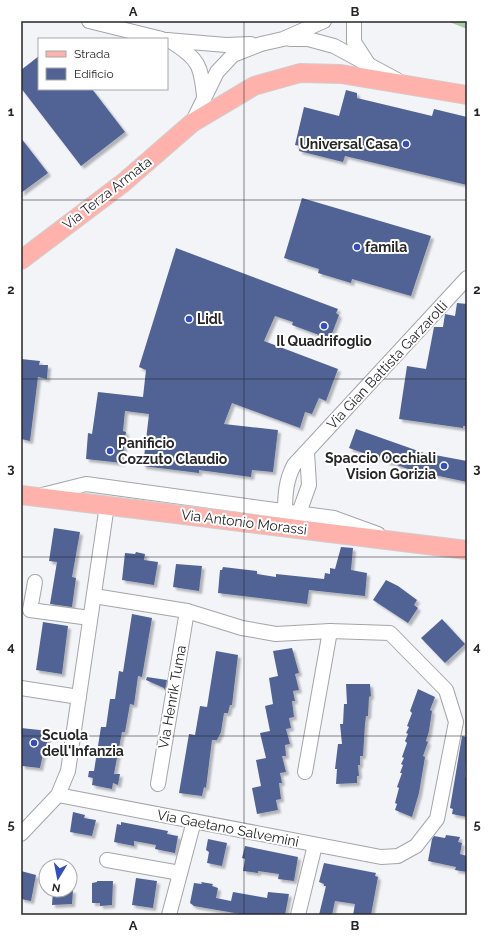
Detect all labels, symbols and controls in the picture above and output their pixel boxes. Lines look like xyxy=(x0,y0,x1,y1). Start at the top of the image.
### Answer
text: A xyxy=(129,4,138,19)
text: B xyxy=(351,4,360,19)
legend xyxy=(38,38,168,90)
text: Strada xyxy=(74,47,110,61)
text: Edificio xyxy=(74,67,114,81)
text: 1 xyxy=(8,104,15,119)
text: 1 xyxy=(474,104,481,119)
place label: Universal Casa xyxy=(299,136,398,152)
marker: Universal Casa xyxy=(401,139,411,149)
street label: Via Terza Armata xyxy=(59,153,155,233)
place label: famila xyxy=(365,239,407,255)
marker: famila xyxy=(352,242,362,252)
text: 2 xyxy=(7,282,15,297)
text: 2 xyxy=(473,282,481,297)
street label: Via Gian Battista Garzarolli xyxy=(324,298,450,432)
place label: Lidl xyxy=(197,311,223,327)
marker: Lidl xyxy=(184,314,194,324)
marker: Il Quadrifoglio xyxy=(319,321,329,331)
place label: Il Quadrifoglio xyxy=(276,333,372,349)
place label: Panificio Cozzuto Claudio xyxy=(118,435,228,467)
marker: Panificio Cozzuto Claudio xyxy=(105,446,115,456)
place label: Spaccio Occhiali Vision Gorizia xyxy=(325,450,436,482)
text: 3 xyxy=(7,461,15,476)
marker: Spaccio Occhiali Vision Gorizia xyxy=(439,461,449,471)
text: 3 xyxy=(473,461,481,476)
street label: Via Antonio Morassi xyxy=(180,506,308,538)
text: 4 xyxy=(7,639,15,654)
text: 4 xyxy=(473,639,481,654)
street label: Via Henrik Tuma xyxy=(155,644,189,750)
place label: Scuola dell'Infanzia xyxy=(42,727,124,759)
marker: Scuola dell'Infanzia xyxy=(29,738,39,748)
street label: Via Gaetano Salvemini xyxy=(156,806,300,850)
text: 5 xyxy=(7,817,15,832)
text: 5 xyxy=(473,817,481,832)
north arrow xyxy=(38,858,78,898)
text: N xyxy=(51,880,62,894)
text: A xyxy=(129,918,138,933)
text: B xyxy=(351,918,360,933)

